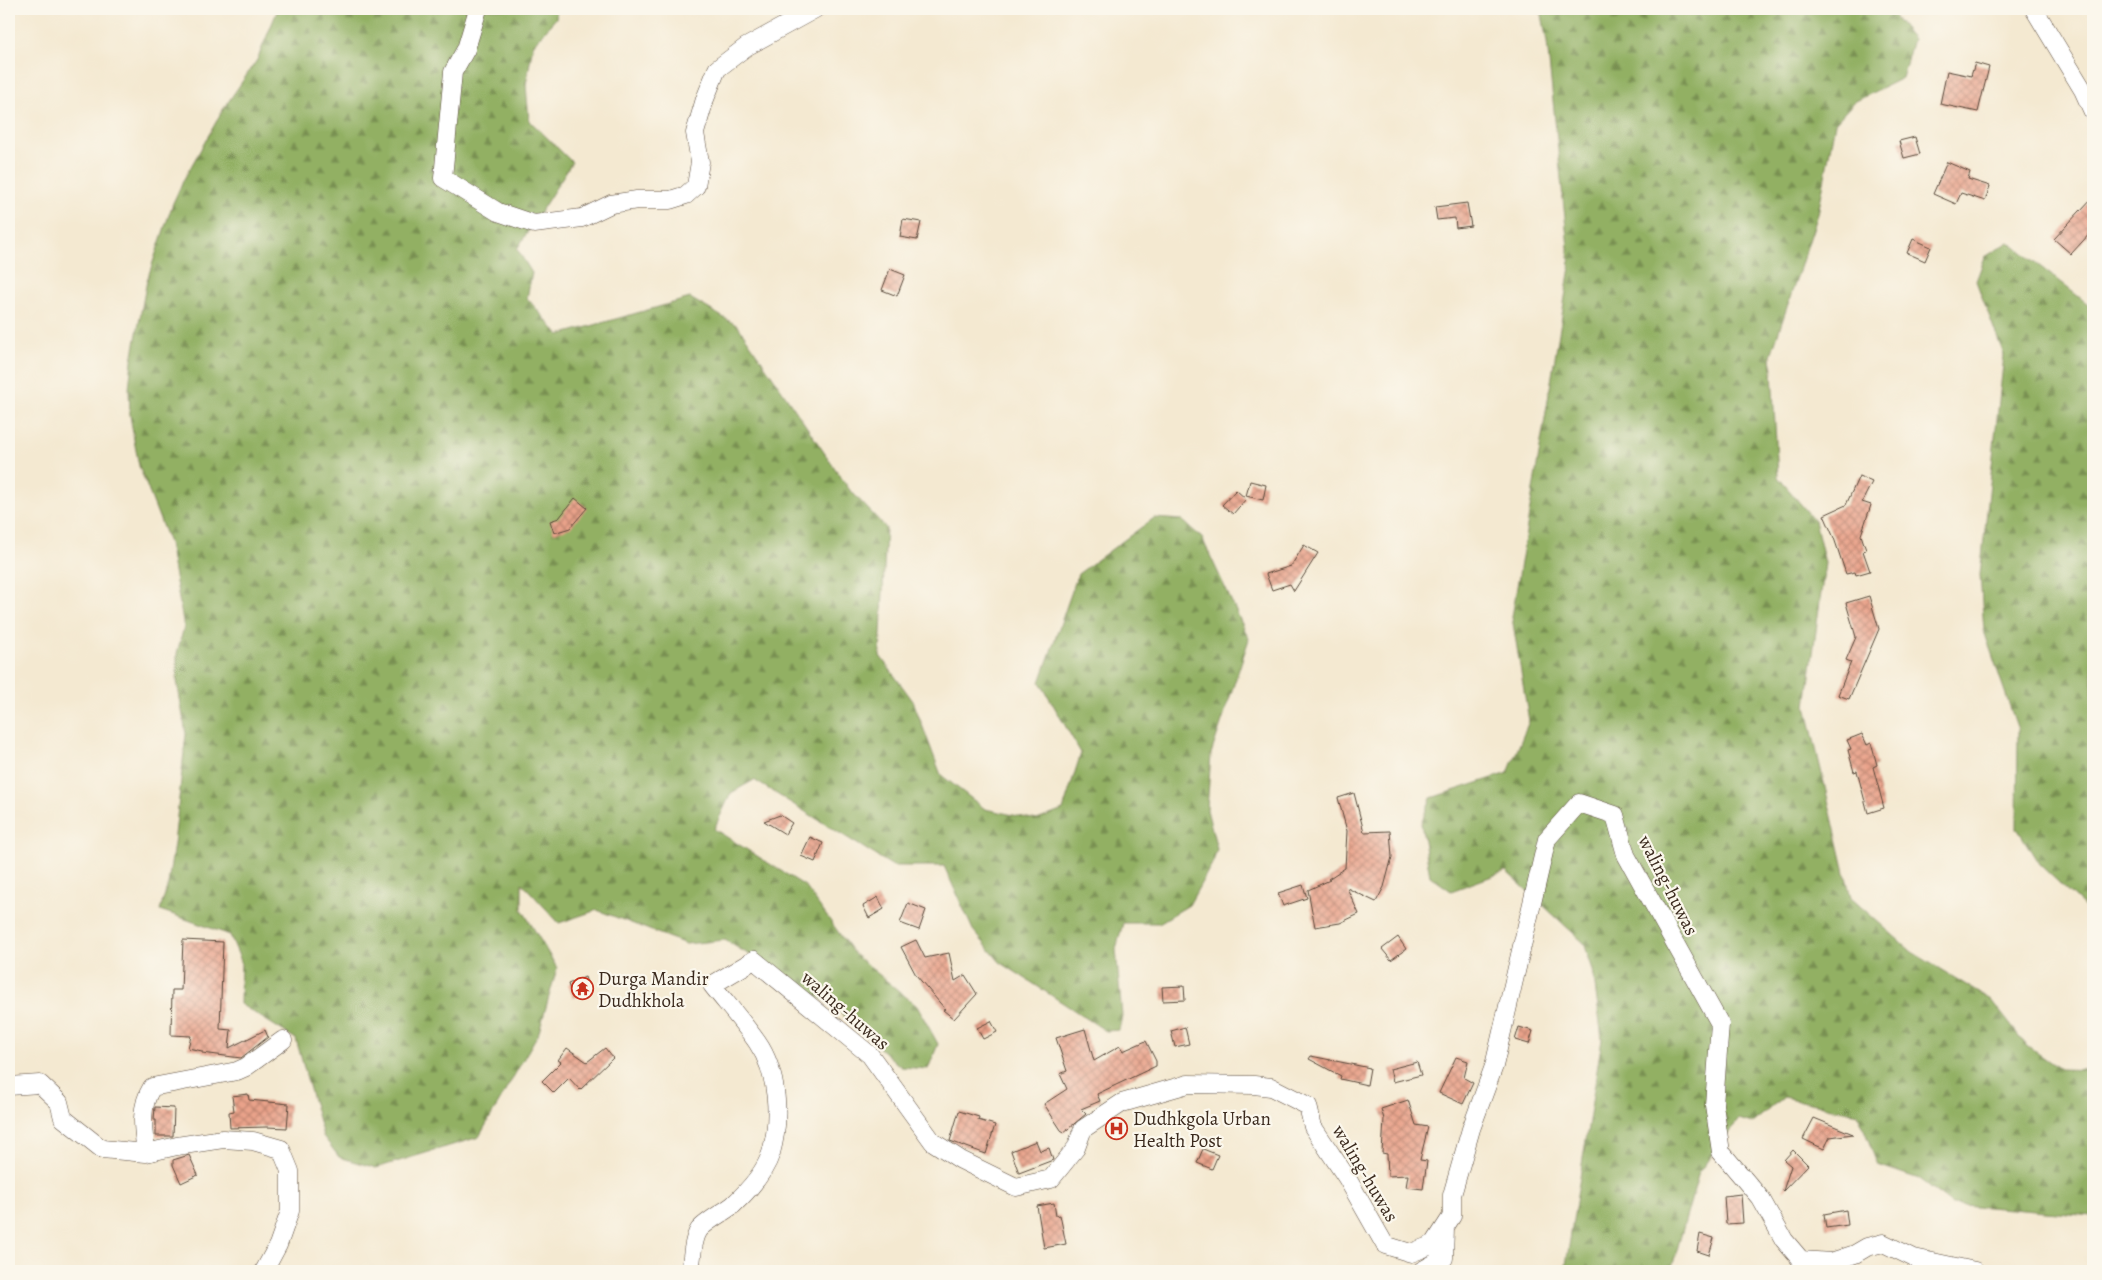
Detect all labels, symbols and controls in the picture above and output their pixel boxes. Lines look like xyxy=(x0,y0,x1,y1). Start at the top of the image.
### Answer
street label: waling-huwas xyxy=(1631,830,1704,940)
street label: waling-huwas xyxy=(795,964,895,1056)
place label: Durga Mandir Dudhkhola xyxy=(598,966,709,1014)
temple icon: Durga Mandir Dudhkhola xyxy=(570,977,594,1001)
place label: Dudhkgola Urban Health Post xyxy=(1133,1106,1271,1154)
hospital icon: Dudhkgola Urban Health Post xyxy=(1105,1117,1129,1141)
street label: waling-huwas xyxy=(1325,1119,1404,1227)

